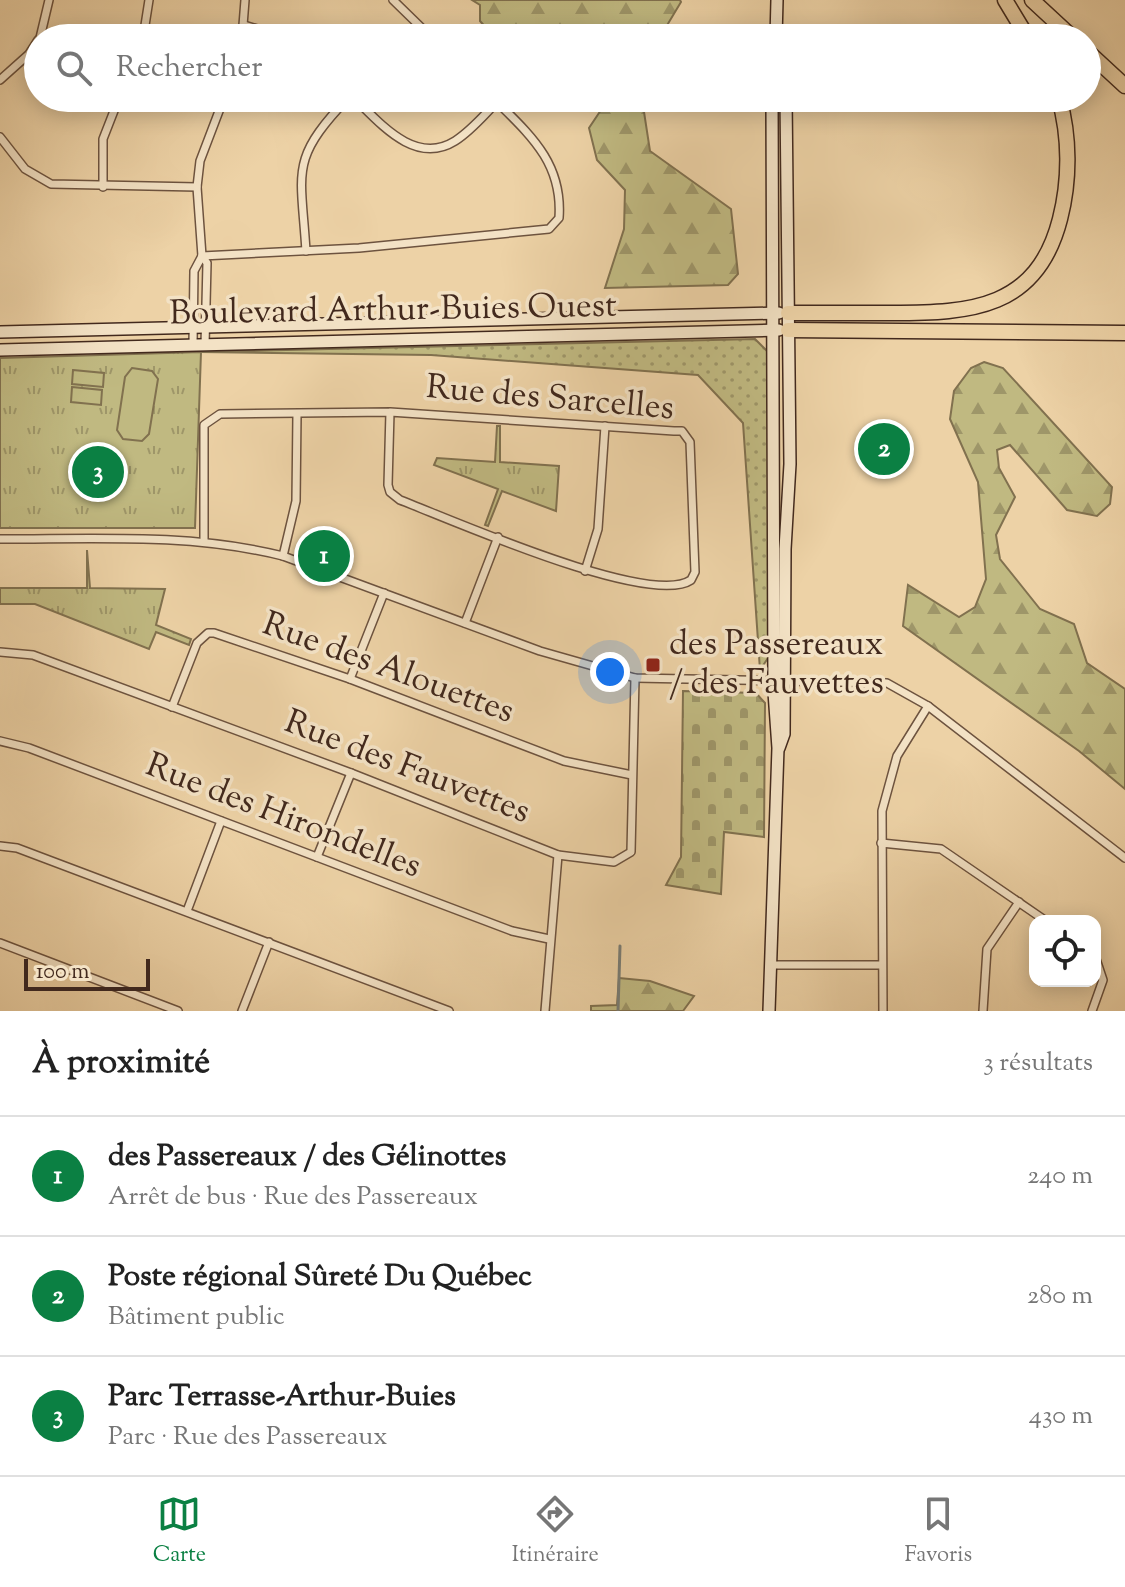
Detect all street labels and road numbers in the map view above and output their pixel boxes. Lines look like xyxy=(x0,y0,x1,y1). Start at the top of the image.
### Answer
street label: Boulevard Arthur-Buies Ouest xyxy=(169,283,617,339)
street label: Rue des Sarcelles xyxy=(424,364,676,434)
street label: Rue des Alouettes xyxy=(255,601,521,737)
street label: Rue des Fauvettes xyxy=(277,699,537,837)
street label: Rue des Hirondelles xyxy=(138,742,428,892)

